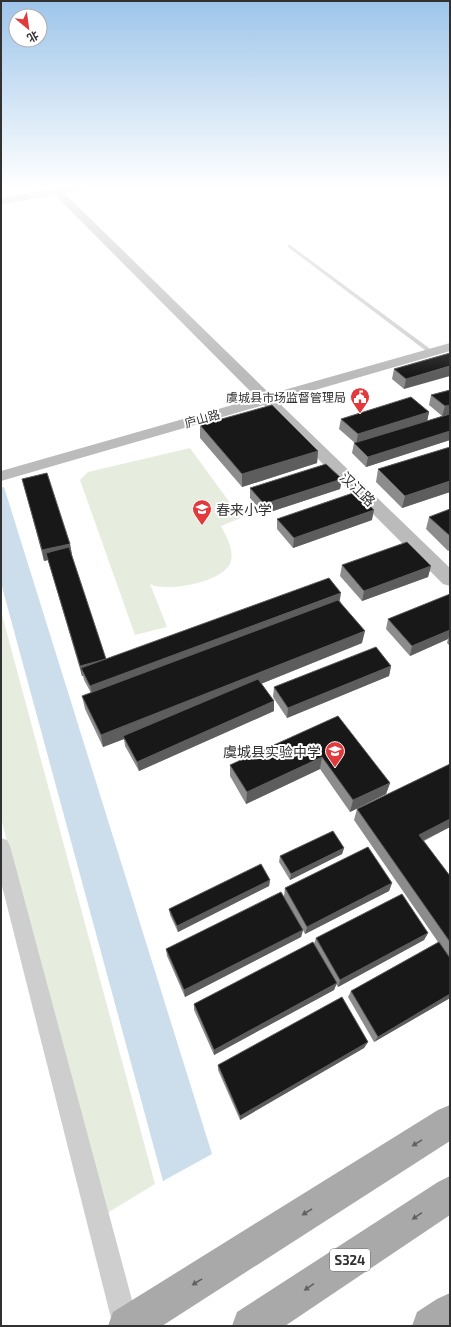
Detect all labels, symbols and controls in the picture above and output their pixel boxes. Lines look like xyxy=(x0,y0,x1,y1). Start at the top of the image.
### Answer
north arrow xyxy=(8,8,48,48)
text: 北 xyxy=(25,29,41,46)
public building icon: 虞城县市场监督管理局 xyxy=(349,386,371,414)
place label: 虞城县市场监督管理局 xyxy=(226,390,346,404)
street label: 庐山路 xyxy=(183,406,221,430)
street label: 汉江路 xyxy=(337,468,379,510)
school or university icon: 春来小学 xyxy=(191,498,213,526)
place label: 春来小学 xyxy=(216,501,272,518)
school or university icon: 虞城县实验中学 xyxy=(324,740,346,768)
place label: 虞城县实验中学 xyxy=(223,743,321,760)
one-way arrow xyxy=(411,1139,423,1146)
one-way arrow xyxy=(302,1208,312,1216)
one-way arrow xyxy=(412,1212,423,1220)
road number: S324 xyxy=(330,1249,370,1271)
one-way arrow xyxy=(191,1278,203,1285)
one-way arrow xyxy=(303,1284,315,1291)

